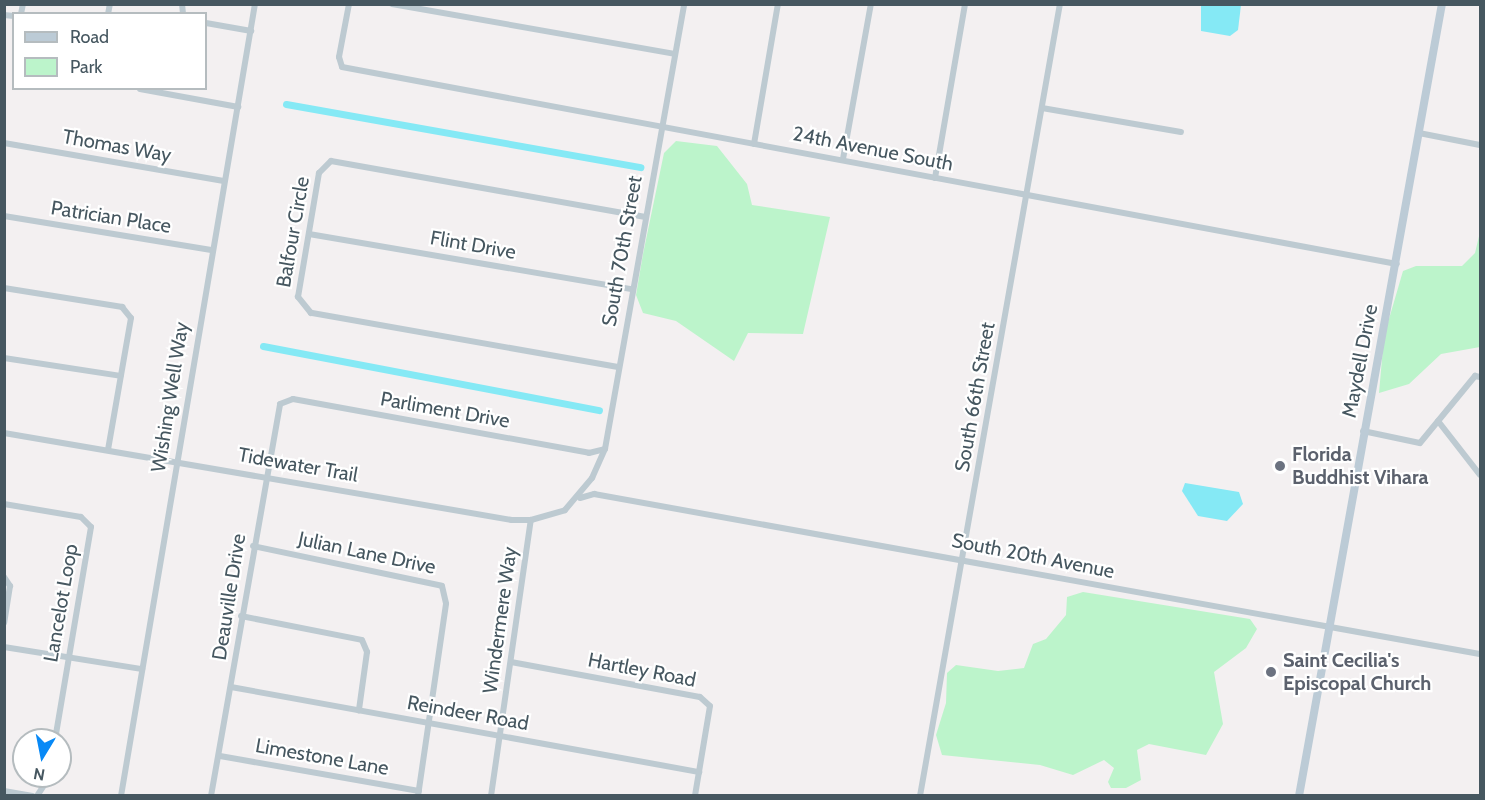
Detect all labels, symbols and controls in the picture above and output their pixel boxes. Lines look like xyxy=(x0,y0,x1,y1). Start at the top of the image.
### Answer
legend xyxy=(12,12,207,90)
text: Road xyxy=(70,26,109,48)
text: Park xyxy=(70,56,102,78)
street label: 24th Avenue South xyxy=(791,122,955,176)
street label: Thomas Way xyxy=(61,125,173,167)
street label: South 70th Street xyxy=(597,174,647,328)
street label: Balfour Circle xyxy=(271,175,315,289)
street label: Patrician Place xyxy=(49,196,173,238)
street label: Flint Drive xyxy=(428,226,518,264)
street label: Maydell Drive xyxy=(1337,302,1383,420)
street label: Wishing Well Way xyxy=(146,320,194,474)
street label: South 66th Street xyxy=(950,320,1000,474)
street label: Parliment Drive xyxy=(378,387,512,433)
place label: Florida Buddhist Vihara xyxy=(1292,442,1428,489)
street label: Tidewater Trail xyxy=(236,443,360,487)
marker: Florida Buddhist Vihara xyxy=(1273,459,1287,473)
street label: Julian Lane Drive xyxy=(296,527,438,579)
street label: South 20th Avenue xyxy=(950,528,1116,584)
street label: Deauville Drive xyxy=(207,532,251,662)
street label: Lancelot Loop xyxy=(39,542,83,664)
street label: Windermere Way xyxy=(478,545,522,695)
street label: Hartley Road xyxy=(586,648,698,692)
place label: Saint Cecilia's Episcopal Church xyxy=(1283,648,1431,695)
marker: Saint Cecilia's Episcopal Church xyxy=(1264,665,1278,679)
street label: Reindeer Road xyxy=(405,690,531,736)
north arrow xyxy=(12,728,72,788)
street label: Limestone Lane xyxy=(253,733,391,781)
text: N xyxy=(32,764,46,785)

